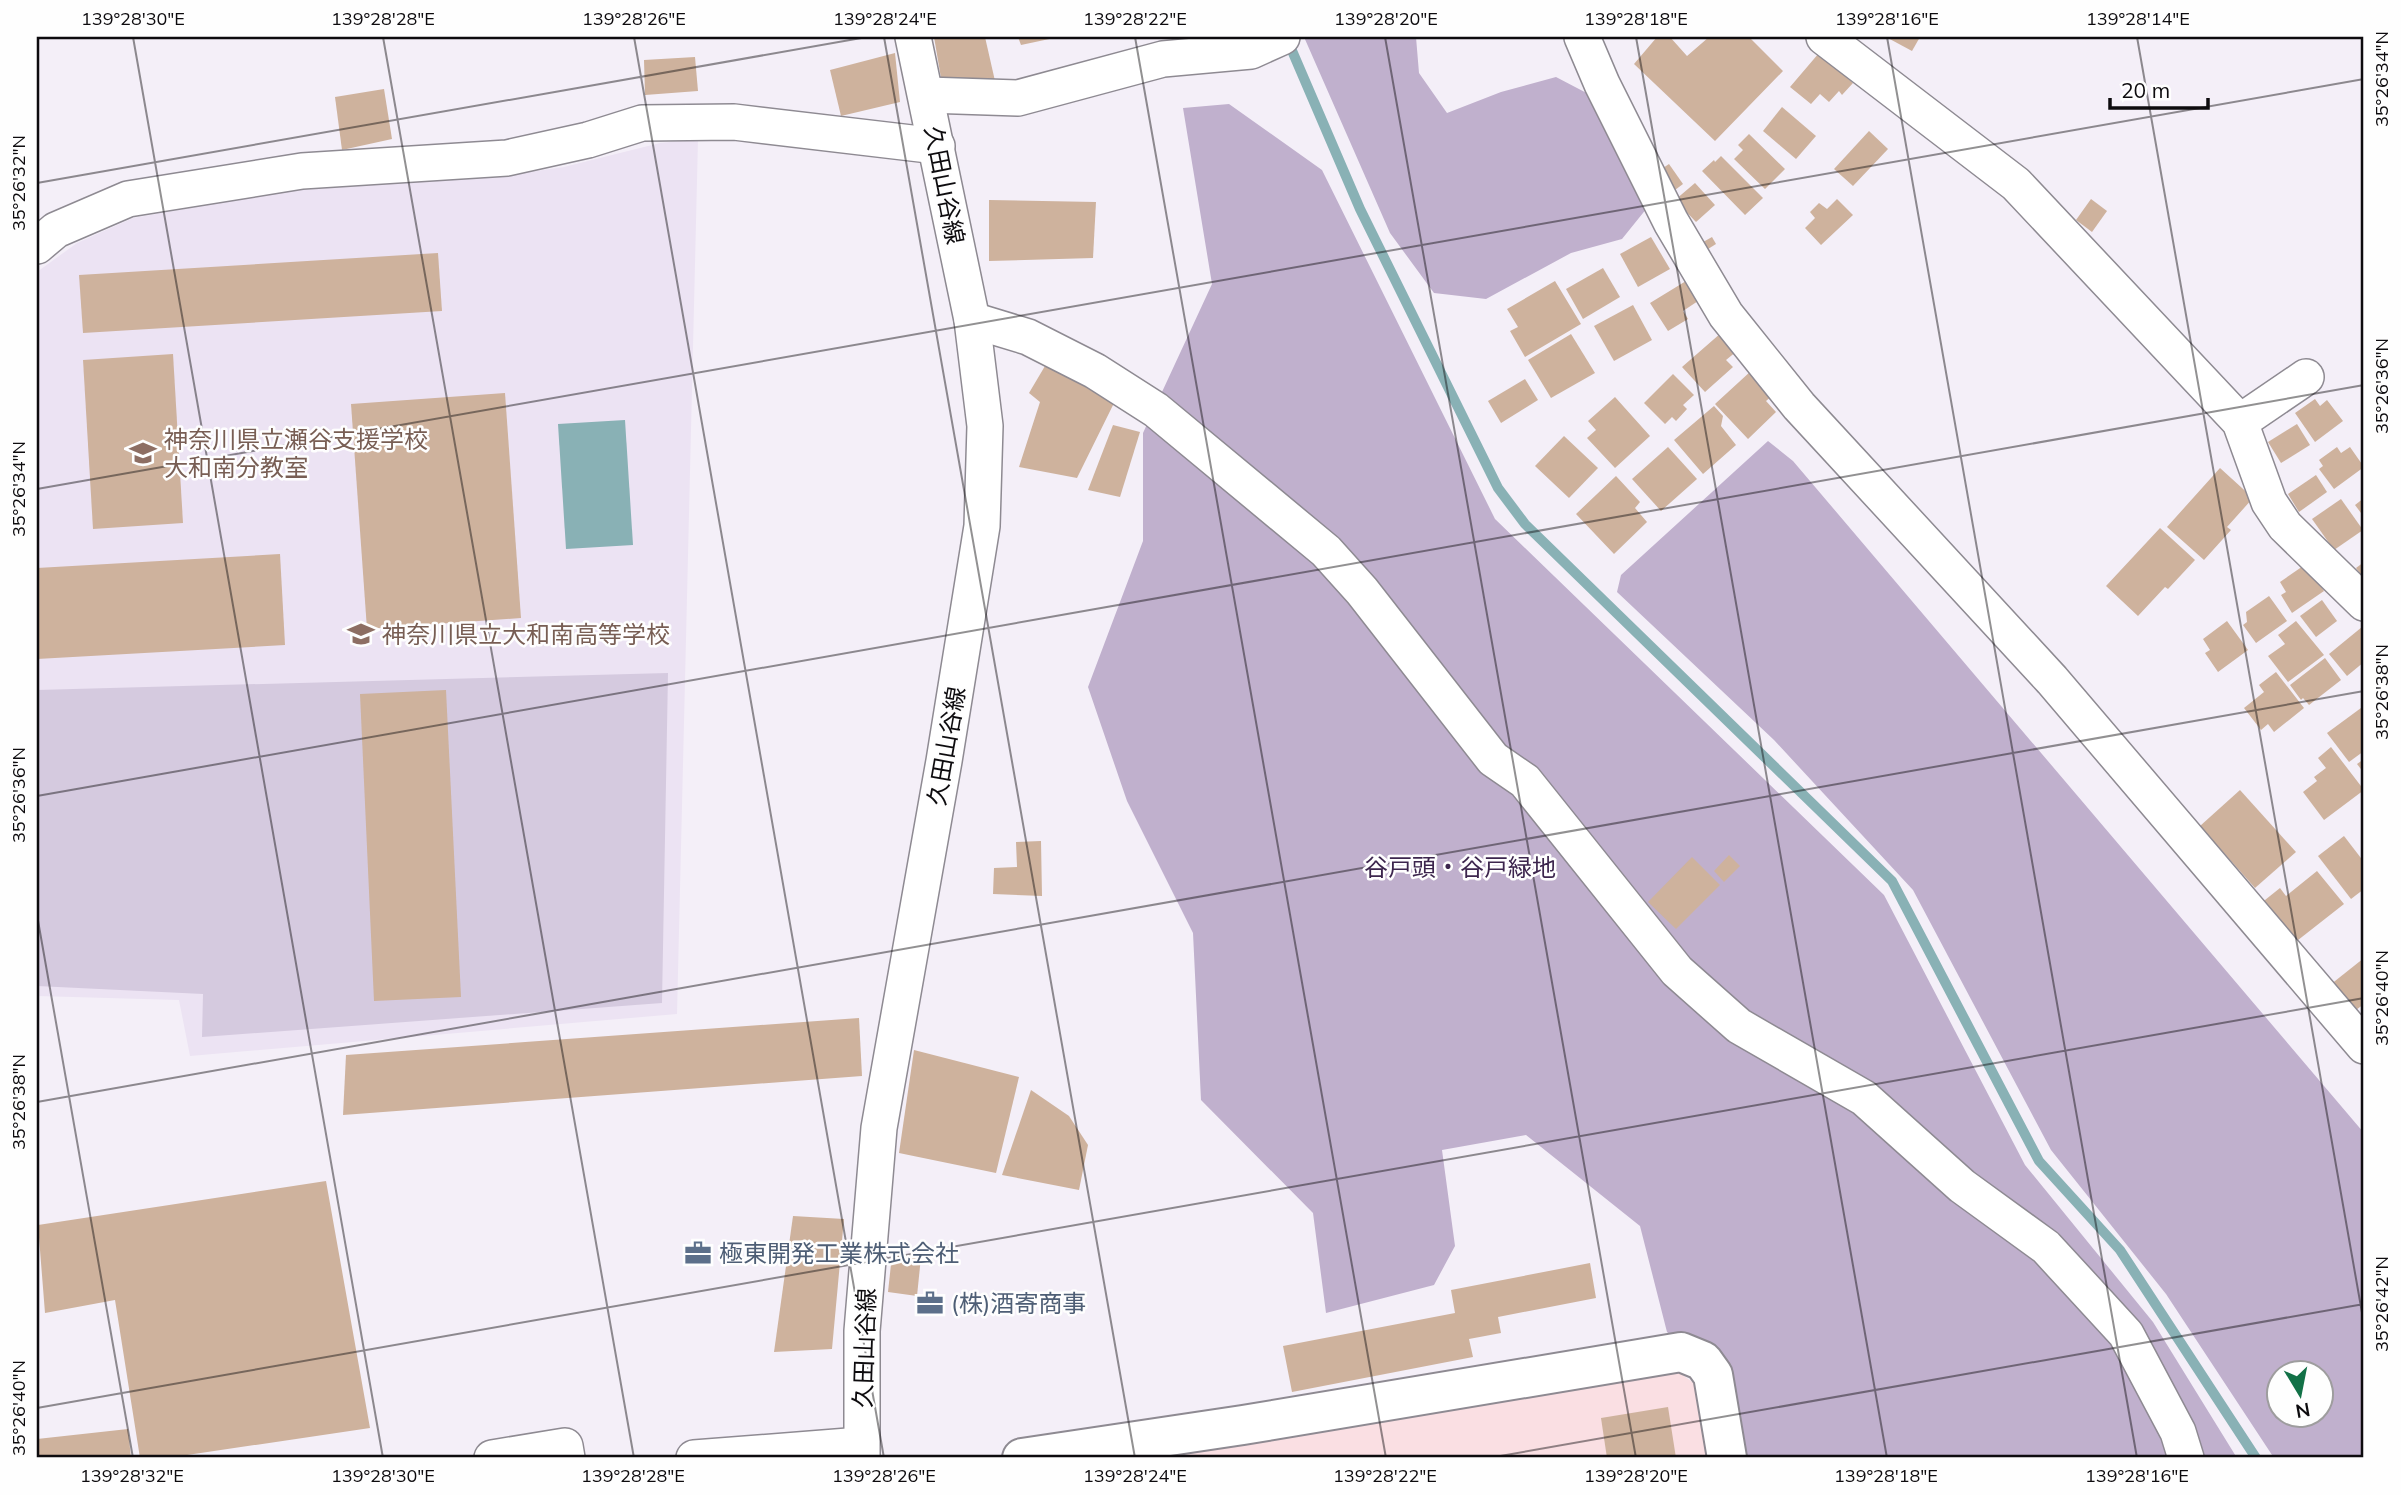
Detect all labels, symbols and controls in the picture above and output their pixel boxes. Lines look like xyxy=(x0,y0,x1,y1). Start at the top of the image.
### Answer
text: 139°28'30"E xyxy=(81,7,185,30)
text: 139°28'28"E xyxy=(331,7,435,30)
text: 139°28'26"E xyxy=(582,7,686,30)
text: 139°28'24"E xyxy=(833,7,937,30)
text: 139°28'22"E xyxy=(1083,7,1187,30)
text: 139°28'20"E xyxy=(1334,7,1438,30)
text: 139°28'18"E xyxy=(1584,7,1688,30)
text: 139°28'16"E xyxy=(1835,7,1939,30)
text: 139°28'14"E xyxy=(2086,7,2190,30)
text: 35°26'34"N xyxy=(2370,31,2393,127)
scale bar xyxy=(2110,66,2208,110)
text: 20 m xyxy=(2121,77,2170,103)
street label: 久田山谷線 xyxy=(919,123,971,247)
text: 35°26'32"N xyxy=(7,135,30,231)
text: 35°26'36"N xyxy=(2370,338,2393,434)
place label: 神奈川県立瀬谷支援学校 大和南分教室 xyxy=(164,424,428,482)
school or university icon: 神奈川県立瀬谷支援学校 大和南分教室 xyxy=(128,438,158,468)
text: 35°26'34"N xyxy=(7,441,30,537)
school or university icon: 神奈川県立大和南高等学校 xyxy=(346,619,376,649)
place label: 神奈川県立大和南高等学校 xyxy=(382,619,670,649)
text: 35°26'38"N xyxy=(2370,644,2393,740)
street label: 久田山谷線 xyxy=(921,684,971,808)
text: 35°26'36"N xyxy=(7,747,30,843)
park label: 谷戸頭・谷戸緑地 xyxy=(1364,852,1556,882)
text: 35°26'40"N xyxy=(2370,950,2393,1046)
text: 35°26'38"N xyxy=(7,1054,30,1150)
office icon: 極東開発工業株式会社 xyxy=(683,1238,713,1268)
place label: 極東開発工業株式会社 xyxy=(719,1238,959,1268)
text: 35°26'42"N xyxy=(2370,1256,2393,1352)
street label: 久田山谷線 xyxy=(847,1288,881,1408)
office icon: (株)酒寄商事 xyxy=(915,1288,945,1318)
place label: (株)酒寄商事 xyxy=(951,1288,1086,1318)
north arrow xyxy=(2264,1358,2334,1428)
text: 35°26'40"N xyxy=(7,1360,30,1456)
text: N xyxy=(2294,1398,2312,1424)
text: 139°28'32"E xyxy=(80,1464,184,1487)
text: 139°28'30"E xyxy=(331,1464,435,1487)
text: 139°28'28"E xyxy=(581,1464,685,1487)
text: 139°28'26"E xyxy=(832,1464,936,1487)
text: 139°28'24"E xyxy=(1083,1464,1187,1487)
text: 139°28'22"E xyxy=(1333,1464,1437,1487)
text: 139°28'20"E xyxy=(1584,1464,1688,1487)
text: 139°28'18"E xyxy=(1834,1464,1938,1487)
text: 139°28'16"E xyxy=(2085,1464,2189,1487)

